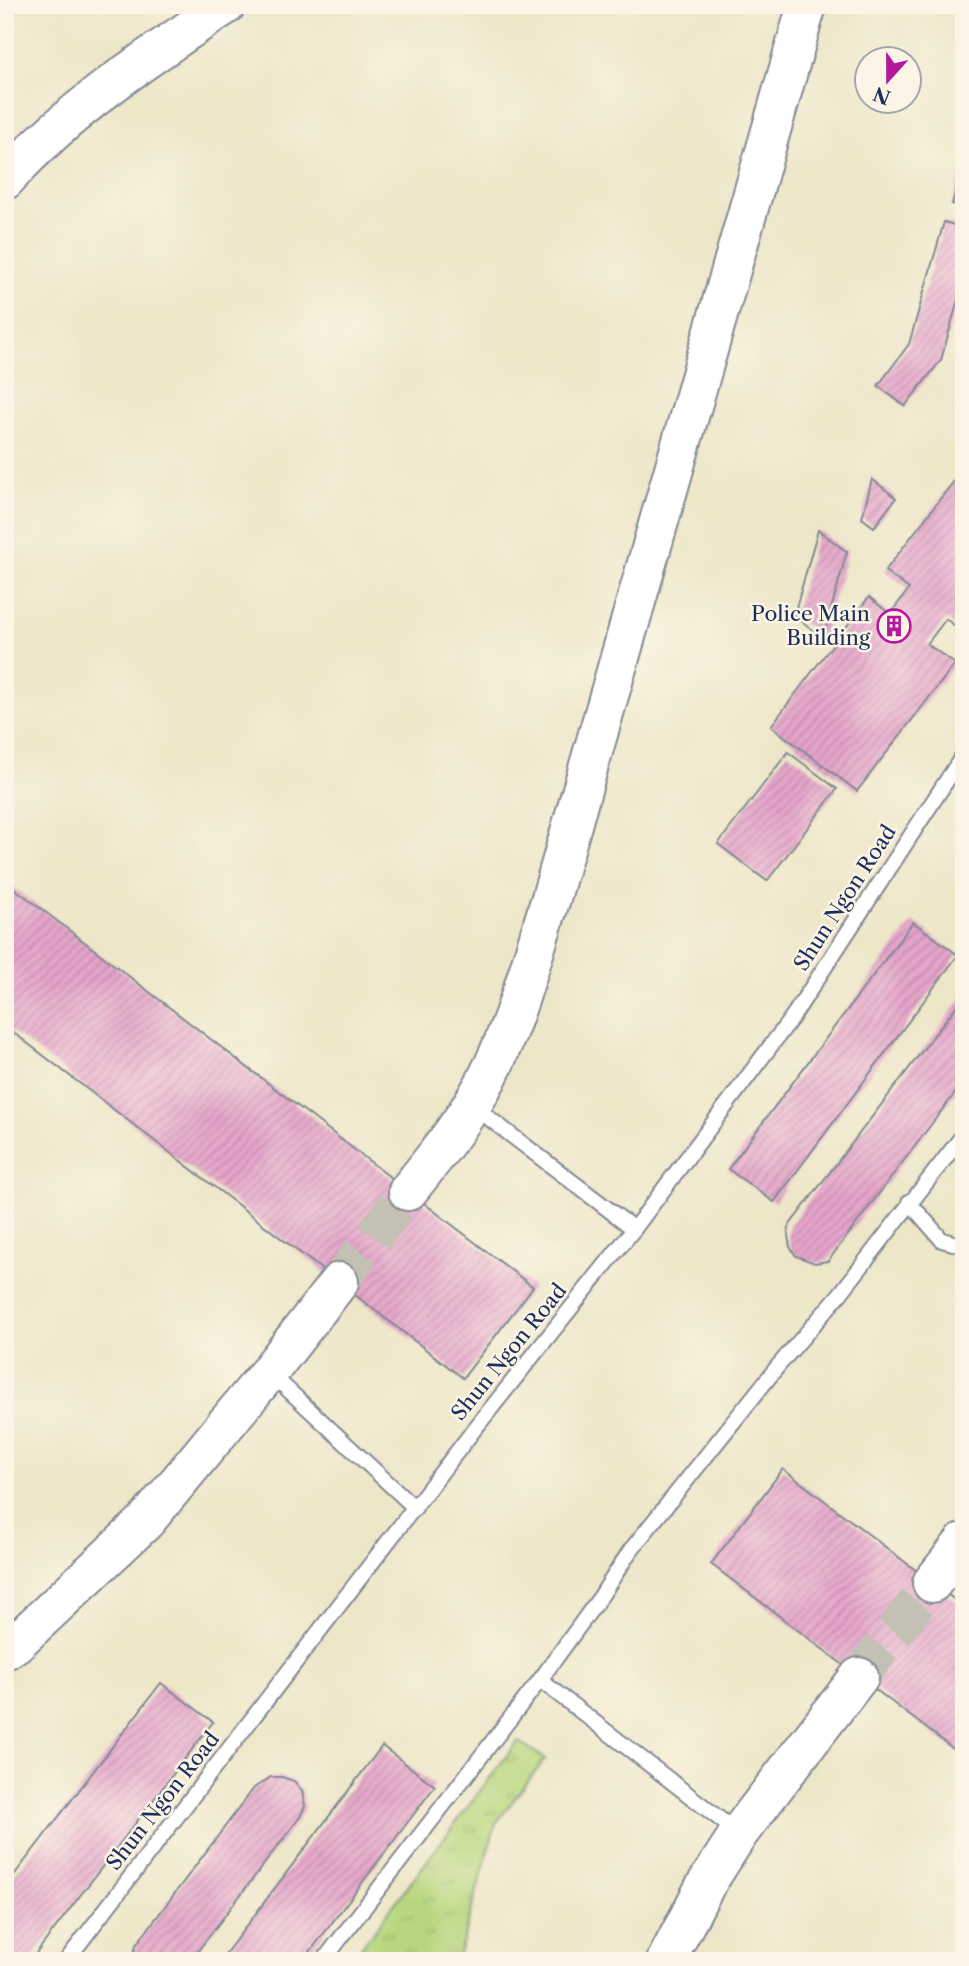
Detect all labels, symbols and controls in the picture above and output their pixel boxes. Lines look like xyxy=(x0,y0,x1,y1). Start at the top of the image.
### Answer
north arrow xyxy=(853,46,923,116)
text: N xyxy=(870,82,894,109)
place label: Police Main Building xyxy=(751,601,871,650)
building icon: Police Main Building xyxy=(875,607,913,645)
street label: Shun Ngon Road xyxy=(788,820,901,975)
street label: Shun Ngon Road xyxy=(446,1278,572,1425)
street label: Shun Ngon Road xyxy=(101,1726,225,1875)

